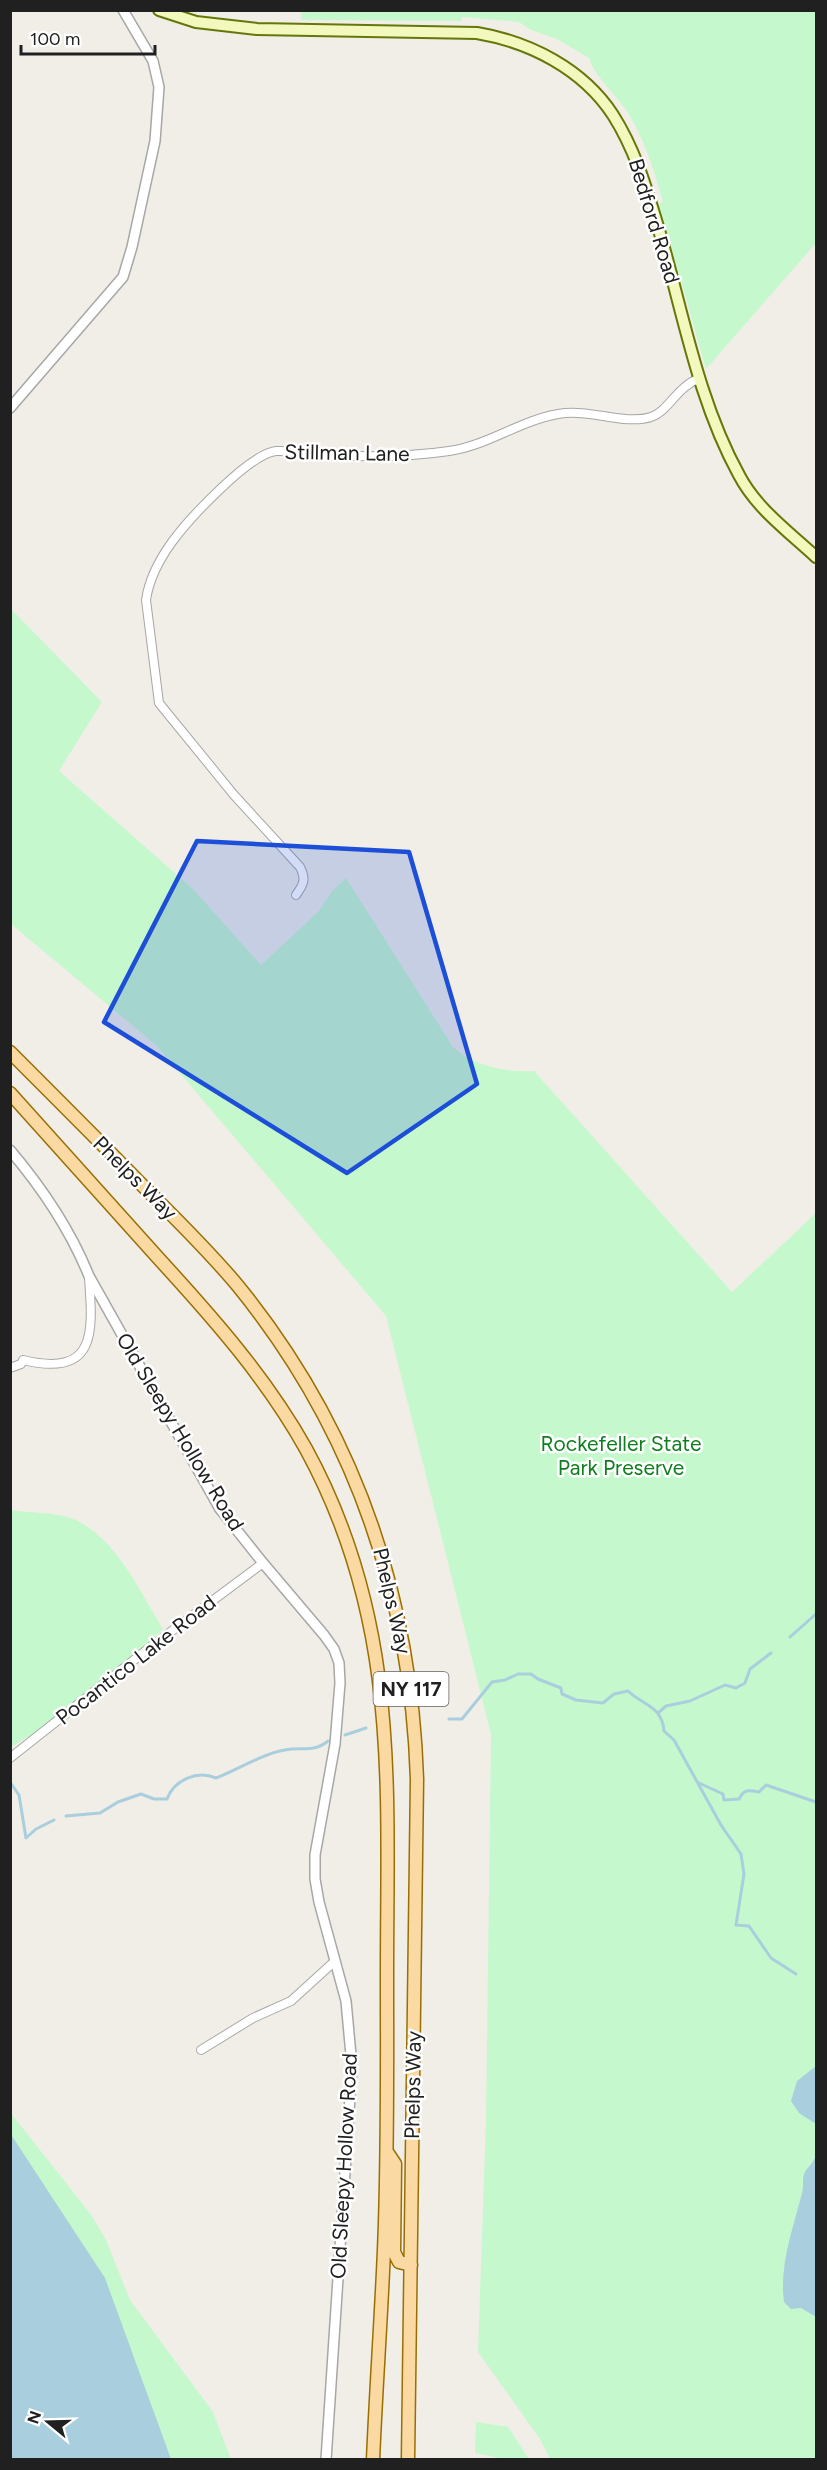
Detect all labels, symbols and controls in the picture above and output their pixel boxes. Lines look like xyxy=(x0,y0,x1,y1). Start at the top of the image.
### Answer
scale bar xyxy=(21,18,154,56)
text: 100 m xyxy=(30,28,80,50)
street label: Bedford Road xyxy=(624,155,685,286)
street label: Stillman Lane xyxy=(284,439,410,466)
street label: Phelps Way xyxy=(88,1131,182,1225)
street label: Old Sleepy Hollow Road xyxy=(111,1328,249,1535)
park label: Rockefeller State Park Preserve xyxy=(540,1431,702,1480)
street label: Phelps Way xyxy=(368,1545,417,1656)
street label: Pocantico Lake Road xyxy=(51,1589,221,1730)
road number: NY 117 xyxy=(374,1672,448,1706)
street label: Phelps Way xyxy=(399,2031,426,2139)
street label: Old Sleepy Hollow Road xyxy=(325,2052,362,2280)
north arrow xyxy=(18,2392,78,2452)
text: N xyxy=(23,2408,45,2426)

